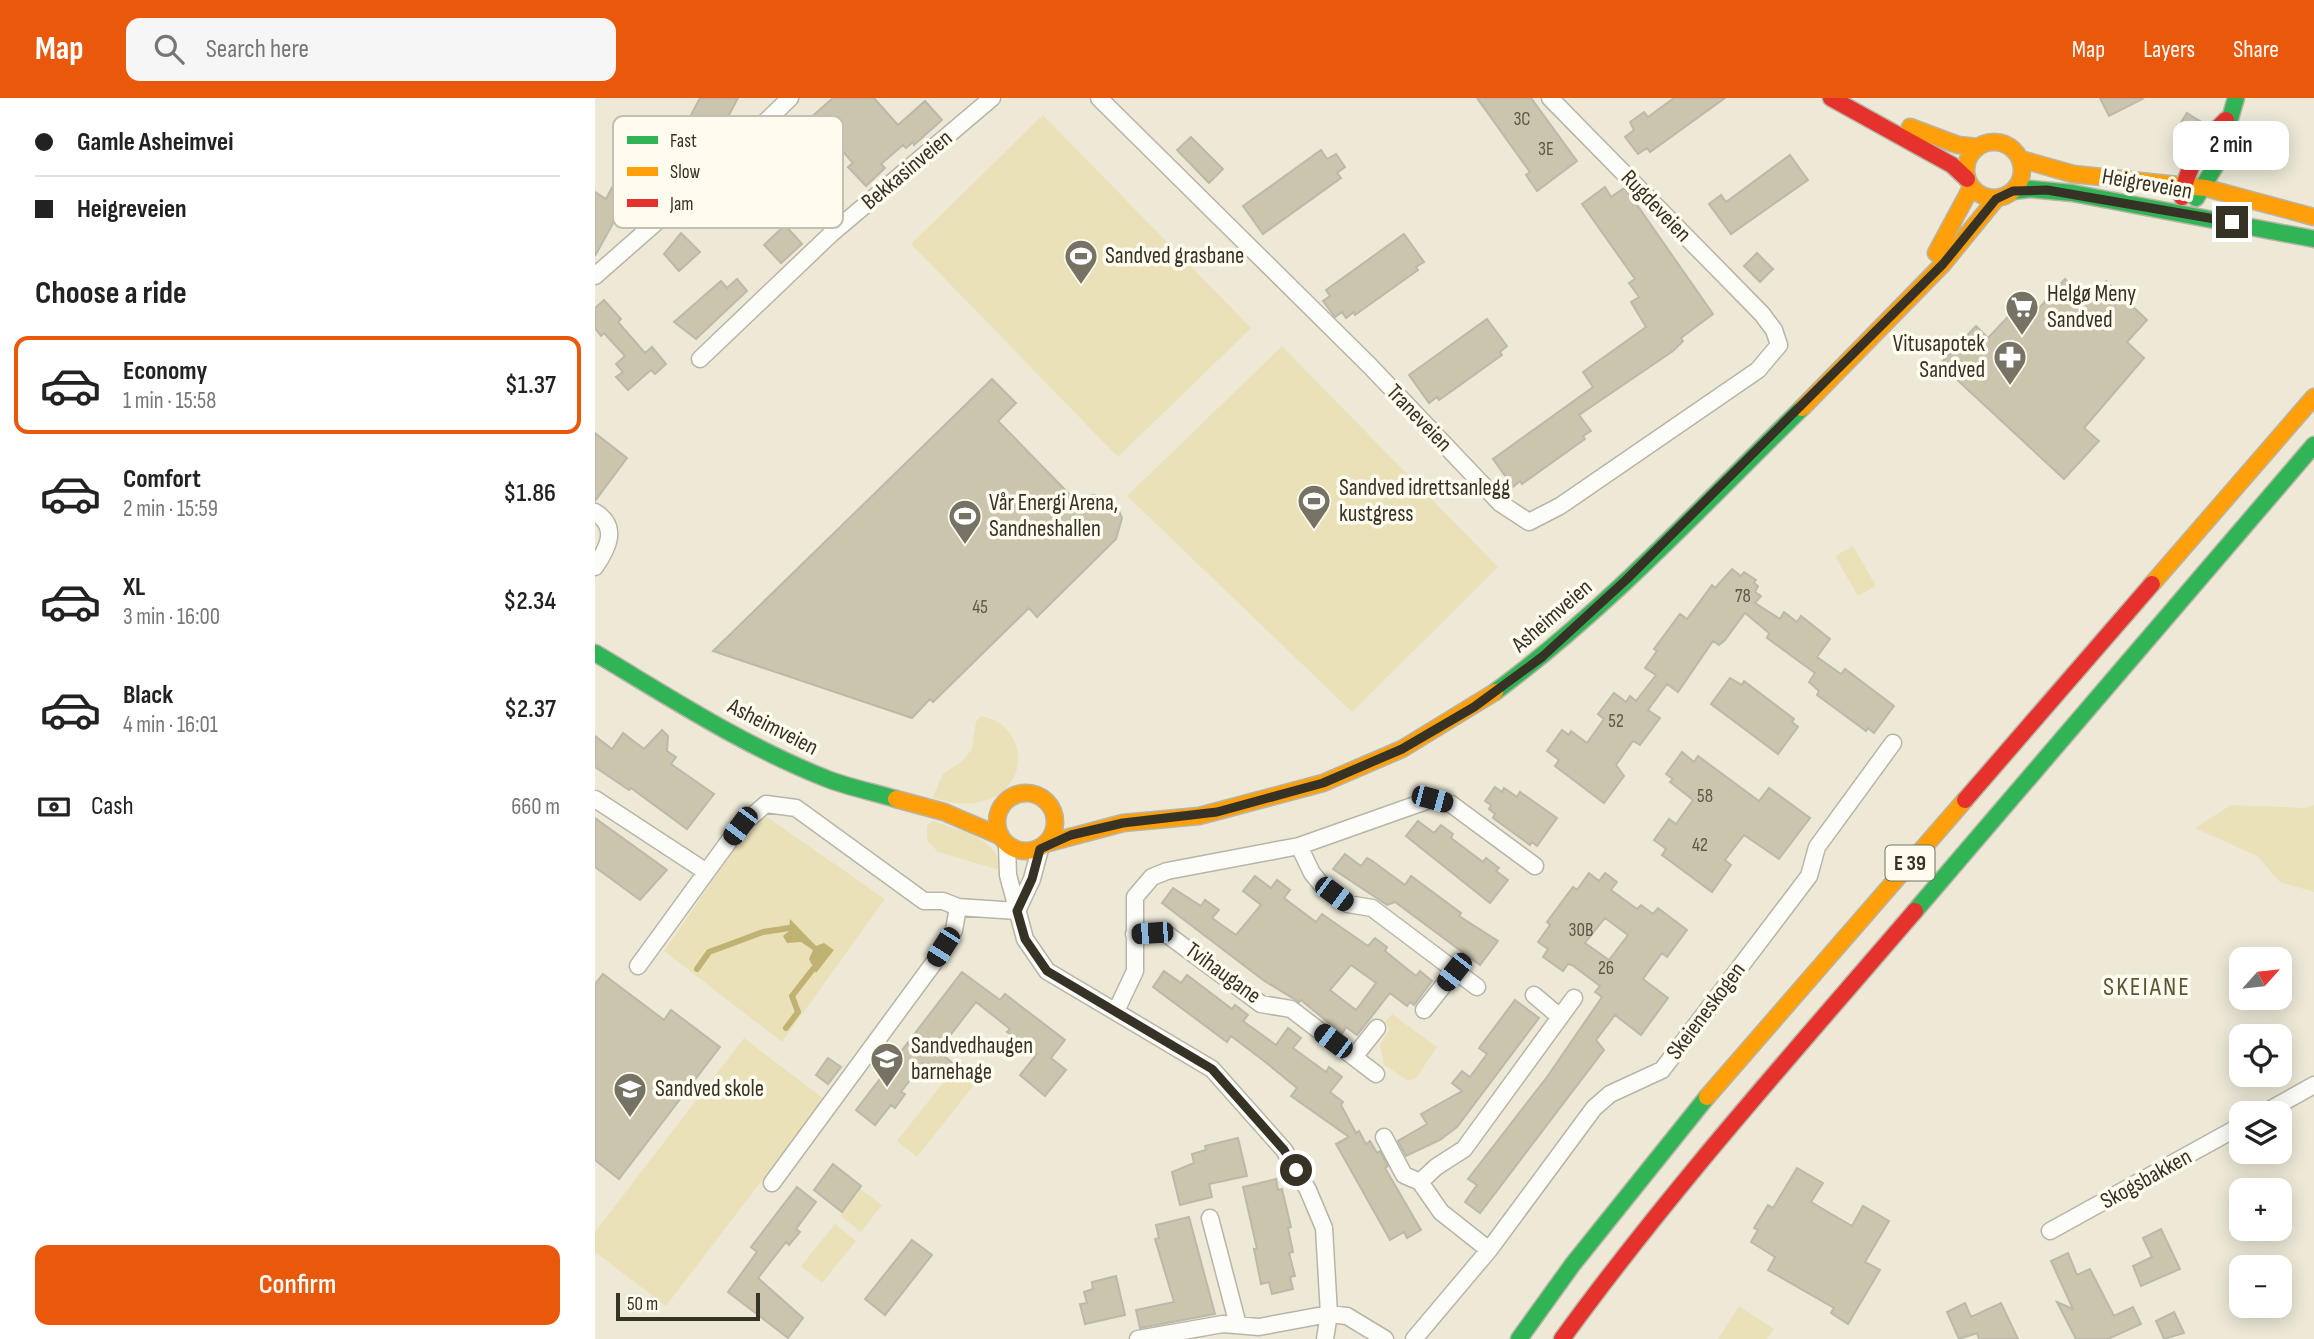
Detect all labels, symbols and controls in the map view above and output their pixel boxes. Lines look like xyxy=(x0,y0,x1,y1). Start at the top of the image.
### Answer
search box xyxy=(126,18,616,81)
text: Map xyxy=(35,29,84,69)
icon: search xyxy=(150,30,188,68)
text: Search here xyxy=(206,34,309,65)
text: Map xyxy=(2072,35,2105,64)
text: Layers xyxy=(2143,35,2195,64)
text: Share xyxy=(2233,35,2279,64)
house number: 3C xyxy=(1513,108,1531,131)
legend xyxy=(613,116,843,228)
callout: 2 min xyxy=(2174,121,2290,170)
street label: Bekkasinveien xyxy=(856,124,958,216)
text: Gamle Asheimvei xyxy=(77,127,233,158)
text: Fast xyxy=(670,130,697,153)
text: 2 min xyxy=(2209,131,2253,159)
house number: 3E xyxy=(1538,138,1554,161)
text: Slow xyxy=(670,161,700,184)
street label: Heigreveien xyxy=(2100,162,2194,206)
street label: Rugdeveien xyxy=(1615,164,1697,248)
text: Jam xyxy=(669,193,693,216)
text: Heigreveien xyxy=(77,194,187,225)
route end xyxy=(2216,206,2248,238)
sports icon: Sandved grasbane xyxy=(1062,237,1100,286)
place label: Sandved grasbane xyxy=(1105,242,1244,270)
text: Choose a ride xyxy=(35,274,187,313)
place label: Helgø Meny Sandved xyxy=(2047,280,2136,334)
supermarket icon: Helgø Meny Sandved xyxy=(2003,288,2041,337)
place label: Vitusapotek Sandved xyxy=(1893,330,1985,384)
pharmacy icon: Vitusapotek Sandved xyxy=(1991,338,2029,387)
icon: car xyxy=(39,354,102,417)
text: Economy xyxy=(123,356,207,387)
text: $1.37 xyxy=(505,370,556,401)
street label: Traneveien xyxy=(1380,378,1458,458)
text: 1 min · 15:58 xyxy=(123,387,216,415)
icon: car xyxy=(39,462,102,525)
text: Comfort xyxy=(123,464,201,495)
place label: Sandved idrettsanlegg kustgress xyxy=(1339,474,1510,528)
text: $1.86 xyxy=(503,478,556,509)
sports icon: Sandved idrettsanlegg kustgress xyxy=(1295,482,1333,531)
place label: Vår Energi Arena, Sandneshallen xyxy=(989,489,1118,543)
text: 2 min · 15:59 xyxy=(123,495,218,523)
sports icon: Vår Energi Arena, Sandneshallen xyxy=(946,497,984,546)
icon: car xyxy=(39,570,102,633)
text: XL xyxy=(123,572,145,603)
street label: Asheimveien xyxy=(1505,573,1598,659)
house number: 78 xyxy=(1735,585,1751,608)
text: $2.34 xyxy=(503,586,556,617)
house number: 45 xyxy=(972,596,988,619)
text: 3 min · 16:00 xyxy=(123,603,220,631)
icon: car xyxy=(39,678,102,741)
text: Black xyxy=(123,680,173,711)
street label: Asheimveien xyxy=(722,692,823,762)
text: $2.37 xyxy=(504,694,556,725)
house number: 52 xyxy=(1608,710,1624,733)
text: 4 min · 16:01 xyxy=(123,711,218,739)
car xyxy=(1409,783,1456,815)
house number: 58 xyxy=(1697,785,1713,808)
icon: cash xyxy=(35,788,73,826)
text: Cash xyxy=(91,791,134,822)
text: 660 m xyxy=(511,793,560,821)
car xyxy=(719,803,762,849)
house number: 42 xyxy=(1692,834,1708,857)
road number: E 39 xyxy=(1885,846,1935,880)
car xyxy=(1311,873,1358,915)
house number: 30B xyxy=(1569,919,1593,942)
car xyxy=(1131,921,1174,945)
car xyxy=(923,924,964,970)
street label: Tvihaugane xyxy=(1180,936,1266,1010)
north arrow xyxy=(2229,947,2293,1010)
map controls xyxy=(2229,947,2292,1318)
car xyxy=(1433,949,1476,995)
house number: 26 xyxy=(1598,957,1614,980)
street label: Skeieneskogen xyxy=(1660,957,1752,1065)
district label: SKEIANE xyxy=(2103,972,2191,1003)
car xyxy=(1310,1020,1357,1062)
button: locate xyxy=(2229,1024,2292,1087)
place label: Sandvedhaugen barnehage xyxy=(911,1032,1033,1086)
school or university icon: Sandvedhaugen barnehage xyxy=(868,1040,906,1089)
school or university icon: Sandved skole xyxy=(611,1070,649,1119)
place label: Sandved skole xyxy=(655,1075,764,1103)
button: layers xyxy=(2229,1101,2292,1164)
street label: Skogsbakken xyxy=(2096,1143,2196,1215)
route start xyxy=(1280,1154,1312,1186)
button: + xyxy=(2229,1178,2292,1241)
button: Confirm xyxy=(35,1245,560,1325)
button: − xyxy=(2229,1255,2292,1318)
scale bar xyxy=(616,1290,759,1322)
text: 50 m xyxy=(627,1293,658,1316)

